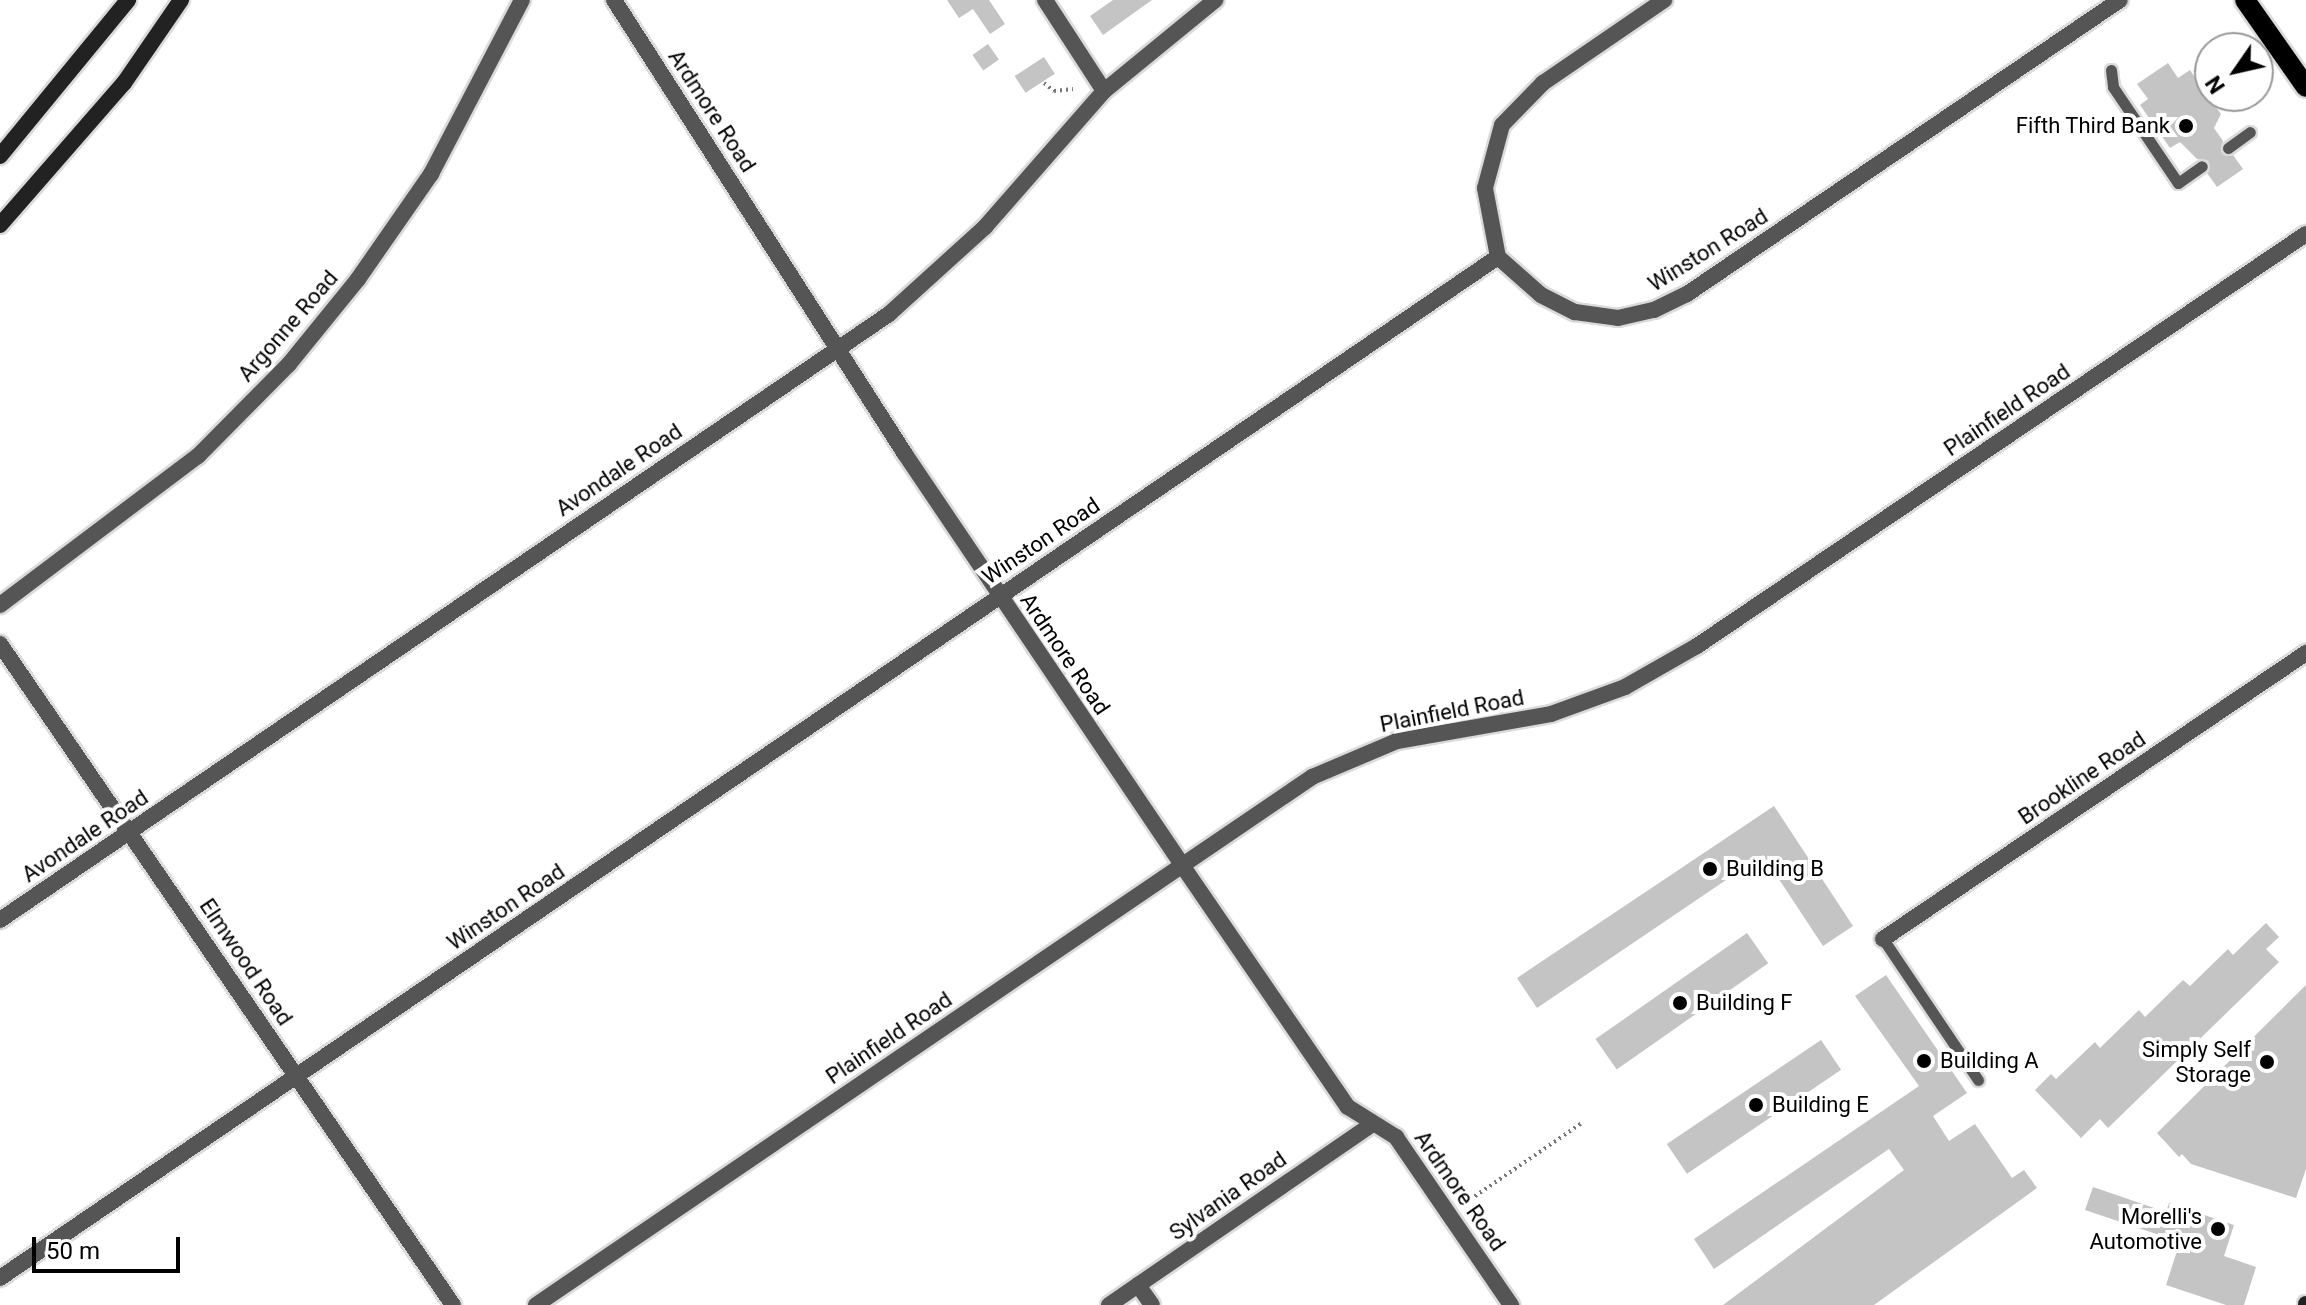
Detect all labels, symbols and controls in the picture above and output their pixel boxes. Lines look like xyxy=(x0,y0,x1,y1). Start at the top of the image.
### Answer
north arrow xyxy=(2194,32,2274,112)
street label: Ardmore Road xyxy=(663,45,761,177)
text: N xyxy=(2201,71,2230,98)
place label: Fifth Third Bank xyxy=(2015,113,2170,139)
marker: Fifth Third Bank xyxy=(2177,117,2195,135)
street label: Winston Road xyxy=(1643,203,1773,297)
street label: Argonne Road xyxy=(233,265,343,387)
street label: Plainfield Road xyxy=(1939,358,2075,462)
street label: Avondale Road xyxy=(551,418,687,522)
street label: Winston Road xyxy=(977,492,1105,590)
street label: Ardmore Road xyxy=(1015,588,1115,720)
street label: Plainfield Road xyxy=(1378,684,1526,738)
street label: Brookline Road xyxy=(2013,726,2151,830)
street label: Avondale Road xyxy=(17,784,153,888)
place label: Building B xyxy=(1726,856,1824,882)
street label: Winston Road xyxy=(442,858,570,956)
marker: Building B xyxy=(1701,860,1719,878)
street label: Elmwood Road xyxy=(194,894,298,1030)
street label: Plainfield Road xyxy=(821,986,957,1090)
place label: Building F xyxy=(1696,990,1792,1016)
marker: Building F xyxy=(1671,994,1689,1012)
place label: Simply Self Storage xyxy=(2142,1036,2251,1088)
place label: Building A xyxy=(1940,1048,2039,1074)
marker: Building A xyxy=(1915,1052,1933,1070)
marker: Simply Self Storage xyxy=(2258,1053,2276,1071)
place label: Building E xyxy=(1772,1092,1869,1118)
marker: Building E xyxy=(1747,1096,1765,1114)
street label: Ardmore Road xyxy=(1409,1126,1511,1256)
street label: Sylvania Road xyxy=(1164,1146,1292,1246)
place label: Morelli's Automotive xyxy=(2090,1203,2202,1254)
marker: Morelli's Automotive xyxy=(2209,1220,2227,1238)
scale bar xyxy=(36,1221,184,1271)
text: 50 m xyxy=(46,1237,100,1265)

